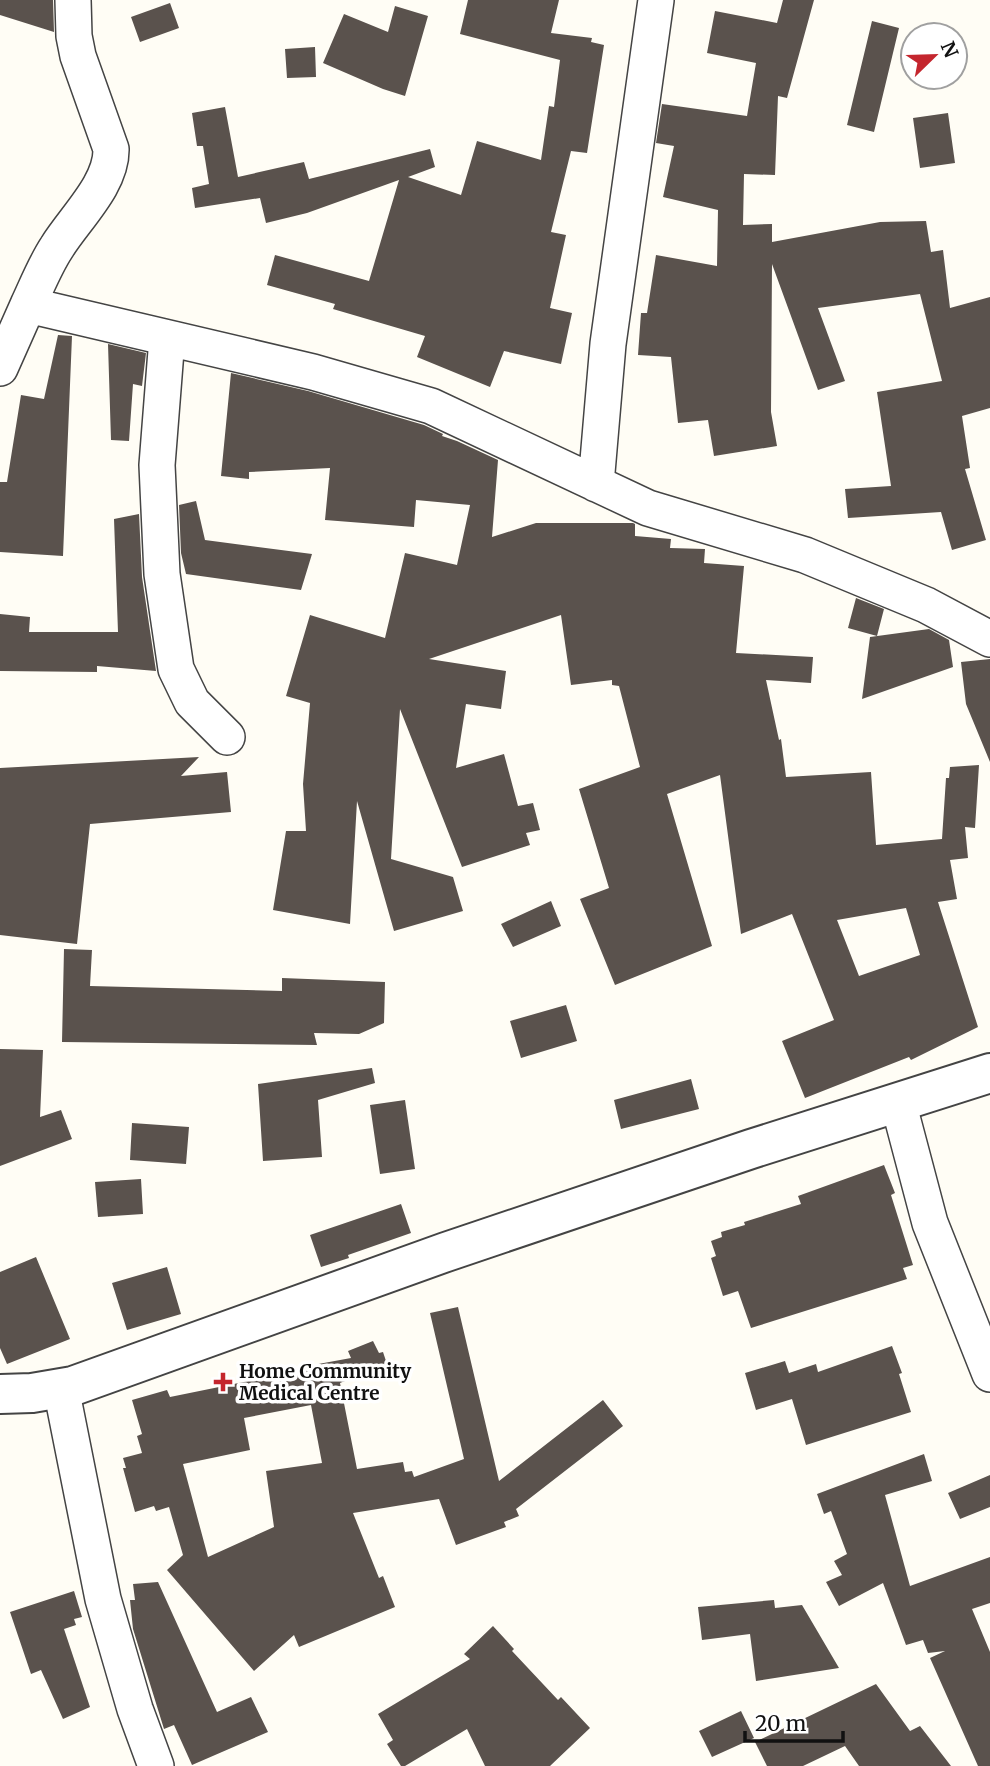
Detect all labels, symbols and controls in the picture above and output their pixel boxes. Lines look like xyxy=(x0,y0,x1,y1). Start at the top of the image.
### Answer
north arrow xyxy=(899,21,969,91)
text: N xyxy=(936,38,964,61)
place label: Home Community Medical Centre xyxy=(239,1359,412,1405)
marker: Home Community Medical Centre xyxy=(213,1372,233,1392)
scale bar xyxy=(745,1700,843,1744)
text: 20 m xyxy=(755,1710,807,1737)

